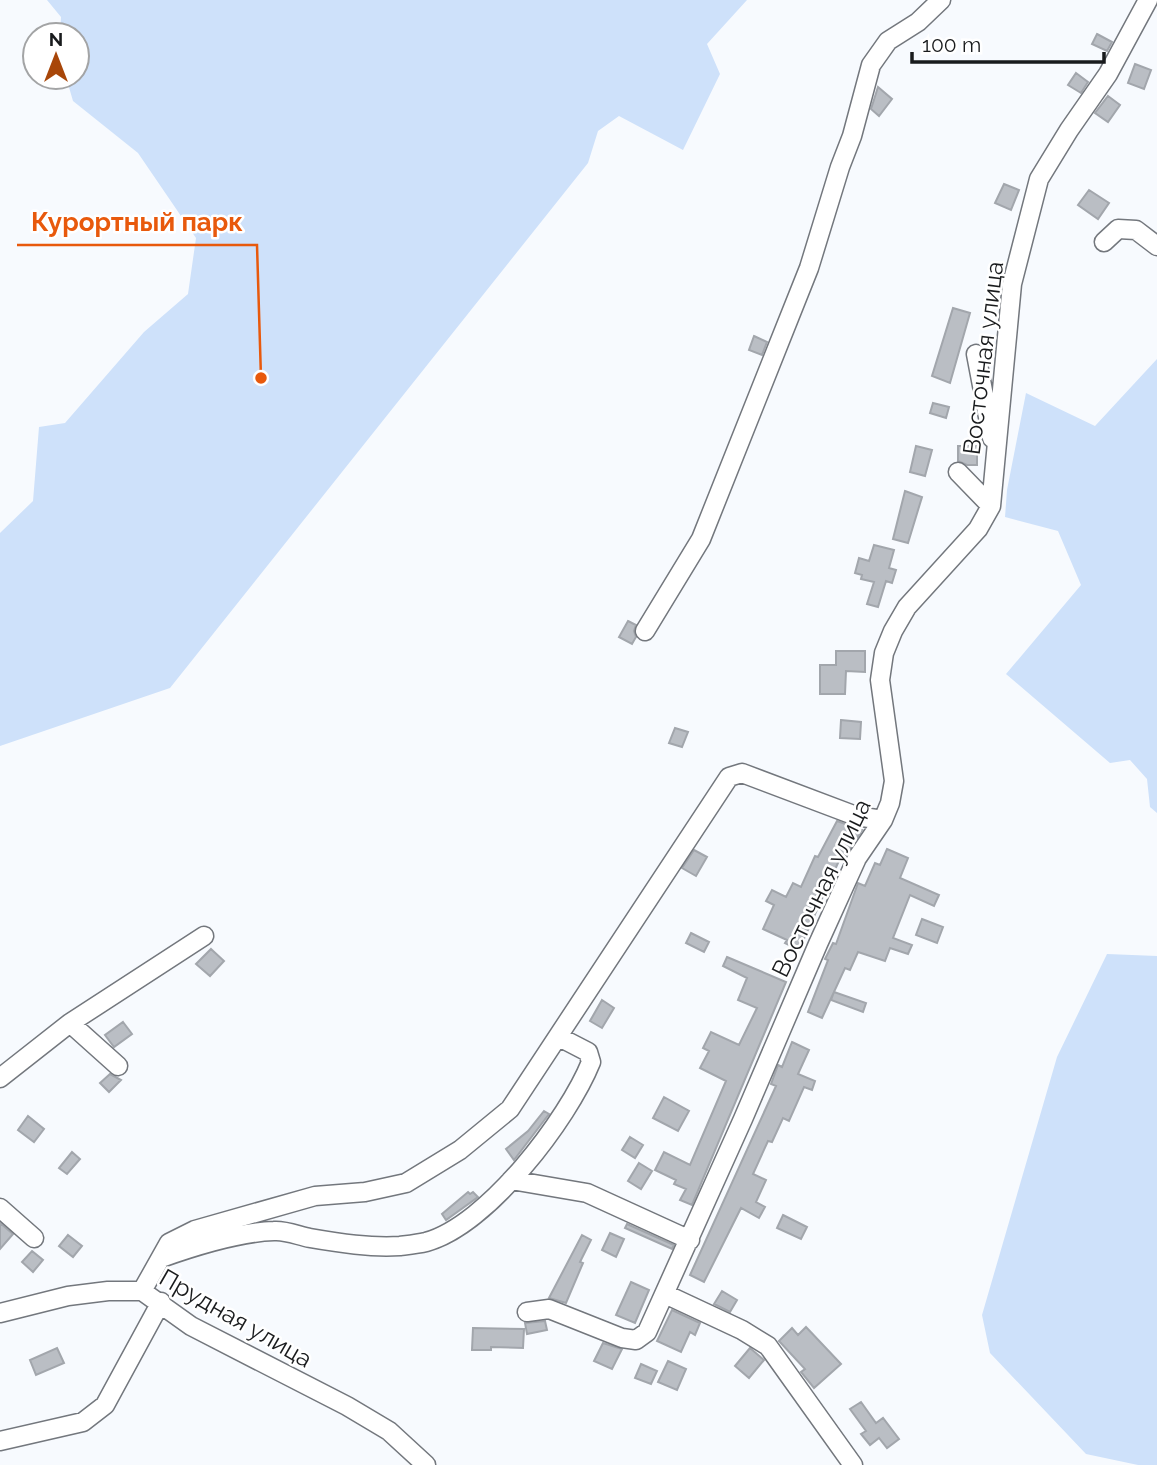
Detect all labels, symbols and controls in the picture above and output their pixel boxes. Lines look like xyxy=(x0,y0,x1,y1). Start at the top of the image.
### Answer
north arrow xyxy=(21,21,91,91)
scale bar xyxy=(912,21,1104,65)
text: N xyxy=(49,28,63,50)
text: 100 m xyxy=(922,32,981,57)
callout: Курортный парк xyxy=(17,198,257,245)
text: Курортный парк xyxy=(31,207,243,237)
street label: Восточная улица xyxy=(957,260,1009,456)
street label: Восточная улица xyxy=(765,794,877,982)
street label: Прудная улица xyxy=(155,1263,317,1373)

